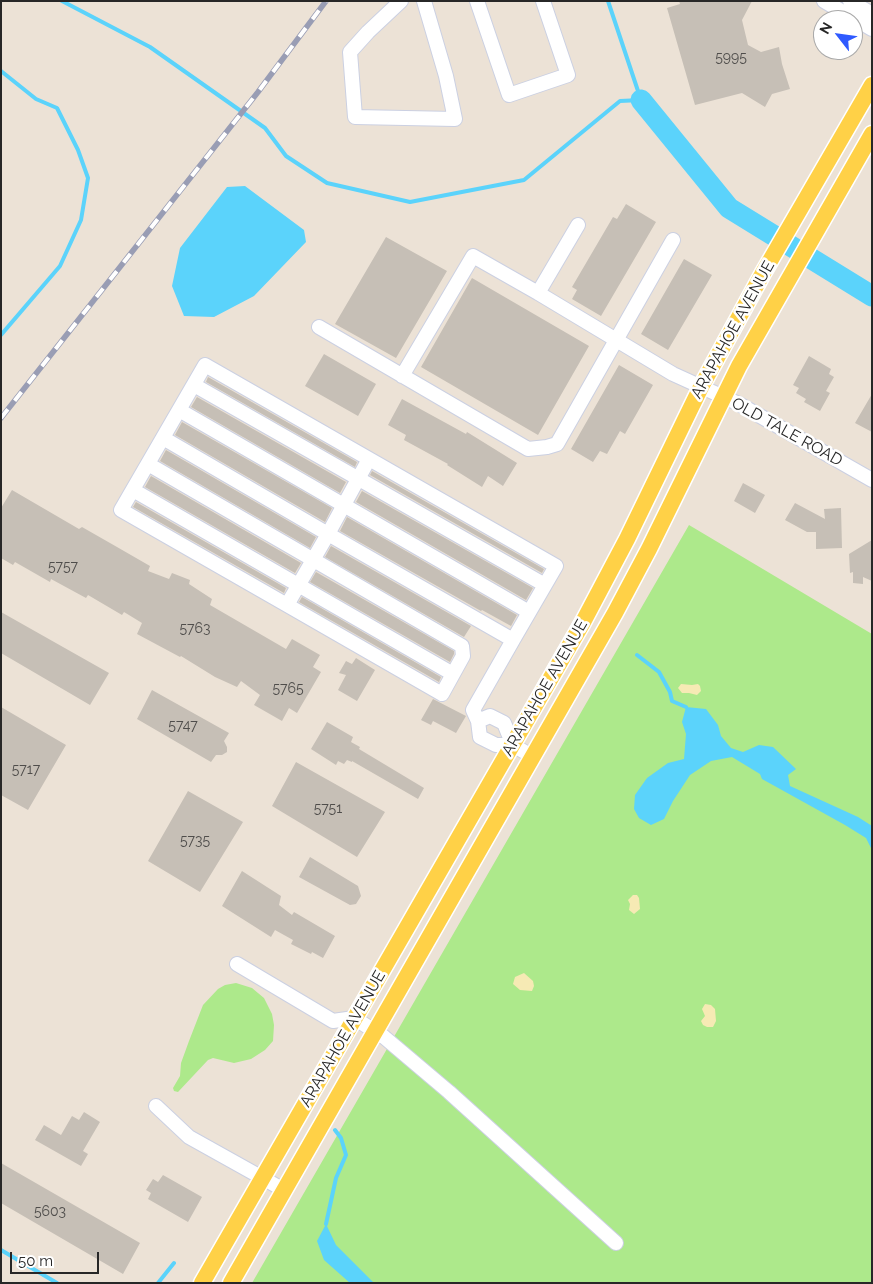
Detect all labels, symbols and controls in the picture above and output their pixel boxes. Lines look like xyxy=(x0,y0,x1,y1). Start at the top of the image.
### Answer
north arrow xyxy=(813,10,863,60)
text: N xyxy=(816,19,835,37)
house number: 5995 xyxy=(715,50,747,66)
street label: ARAPAHOE AVENUE xyxy=(687,258,779,402)
street label: OLD TALE ROAD xyxy=(728,394,846,470)
house number: 5757 xyxy=(48,559,78,575)
street label: ARAPAHOE AVENUE xyxy=(498,616,592,760)
house number: 5763 xyxy=(180,621,210,637)
house number: 5765 xyxy=(272,681,304,697)
house number: 5747 xyxy=(168,718,198,734)
house number: 5717 xyxy=(12,762,40,778)
house number: 5751 xyxy=(314,801,342,817)
house number: 5735 xyxy=(180,833,210,849)
street label: ARAPAHOE AVENUE xyxy=(296,967,390,1111)
house number: 5603 xyxy=(34,1204,66,1220)
scale bar xyxy=(12,1242,101,1274)
text: 50 m xyxy=(18,1252,53,1270)

